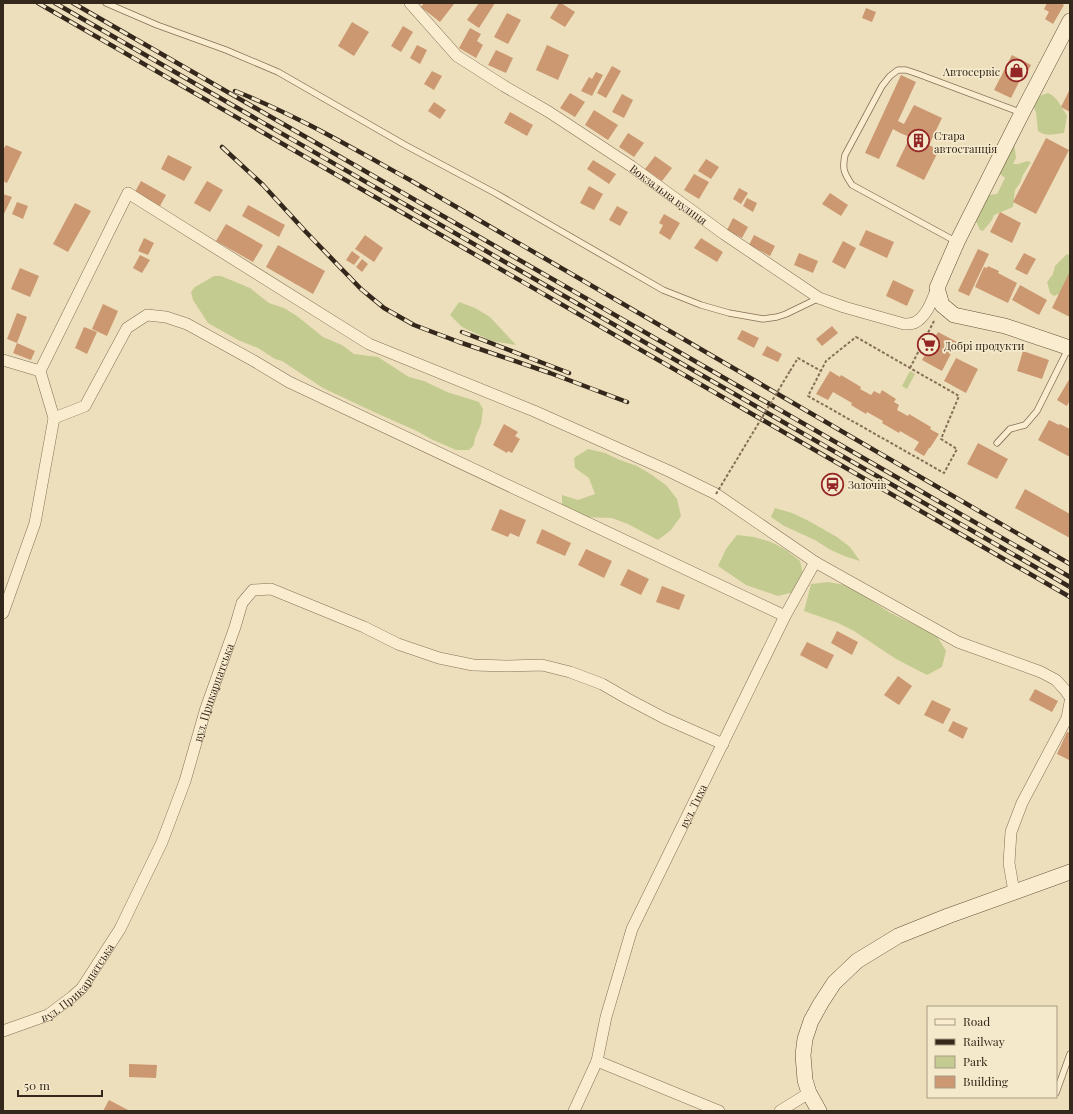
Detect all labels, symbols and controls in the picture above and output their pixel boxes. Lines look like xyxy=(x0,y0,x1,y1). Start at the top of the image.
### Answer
shop icon: Автосервіс xyxy=(1003,58,1029,84)
place label: Автосервіс xyxy=(942,64,1000,79)
building icon: Стара автостанція xyxy=(906,128,932,154)
place label: Стара автостанція xyxy=(934,128,997,156)
street label: Вокзальна вулиця xyxy=(627,160,711,227)
supermarket icon: Добрі продукти xyxy=(916,332,942,358)
place label: Добрі продукти xyxy=(944,338,1024,353)
station icon: Золочів xyxy=(820,471,846,497)
place label: Золочів xyxy=(848,477,887,492)
street label: вул. Прикарпатська xyxy=(189,641,236,743)
street label: вул. Тиха xyxy=(675,781,710,830)
street label: вул. Прикарпатська xyxy=(39,940,117,1024)
legend xyxy=(927,1006,1057,1098)
text: Road xyxy=(963,1013,990,1029)
text: Railway xyxy=(963,1033,1005,1049)
text: Park xyxy=(963,1053,988,1069)
scale bar xyxy=(18,1072,102,1098)
text: Building xyxy=(963,1073,1009,1089)
text: 50 m xyxy=(24,1077,50,1093)

